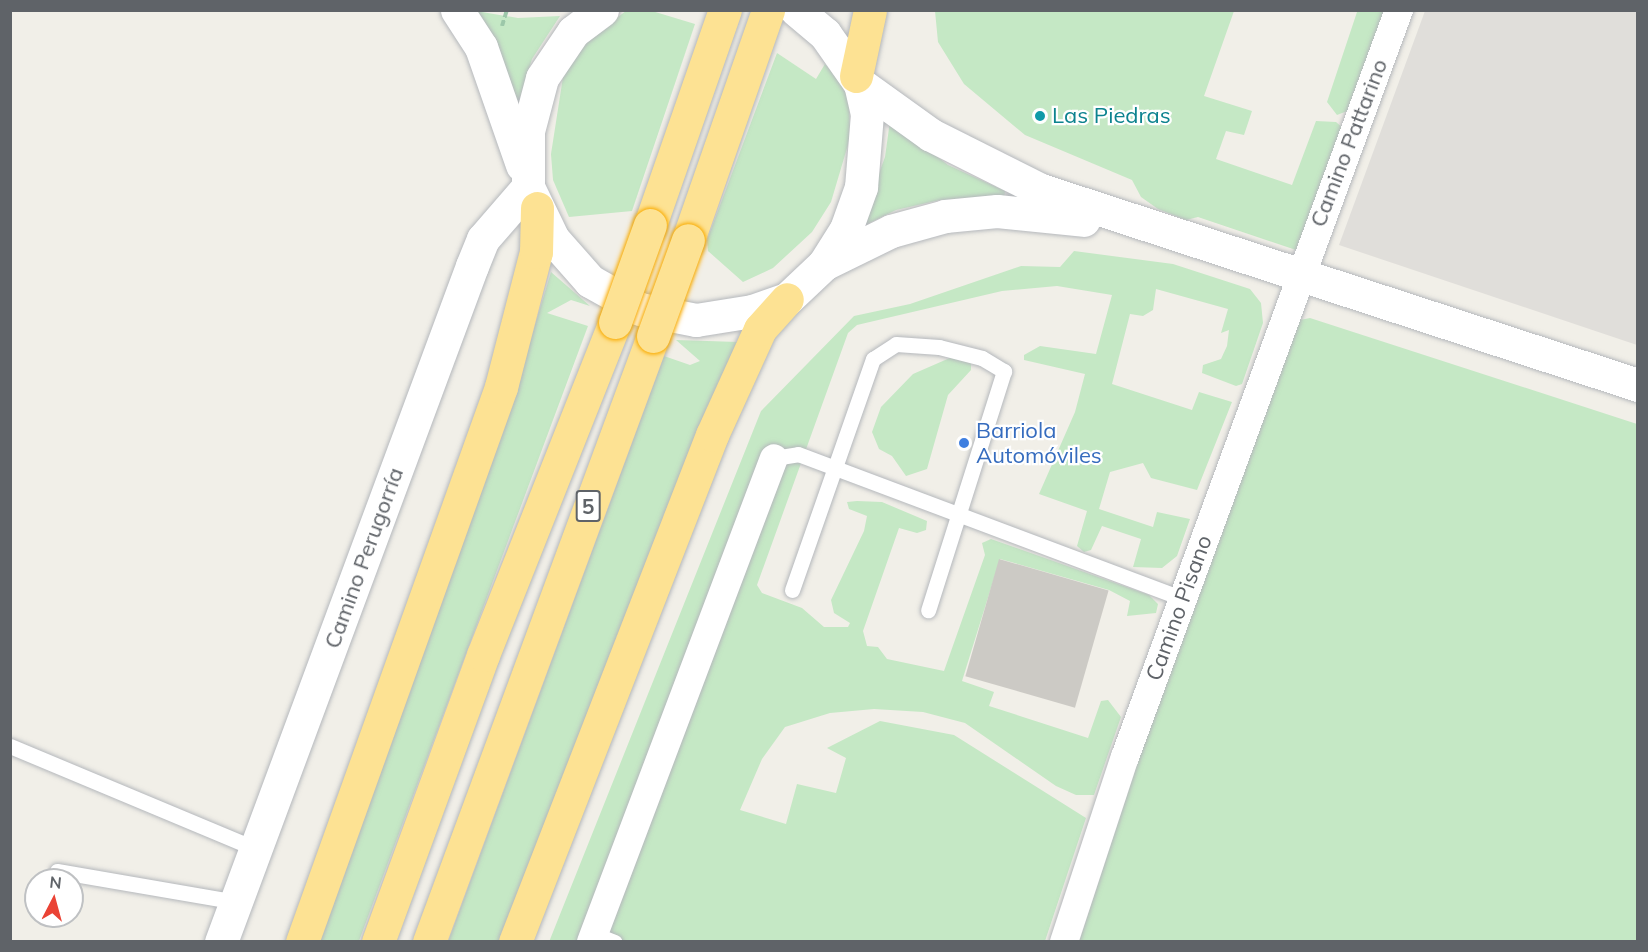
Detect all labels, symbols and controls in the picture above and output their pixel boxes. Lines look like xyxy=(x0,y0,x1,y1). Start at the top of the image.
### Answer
street label: Camino Pattarino xyxy=(1305,55,1393,231)
place label: Las Piedras xyxy=(1052,103,1171,129)
marker: Las Piedras xyxy=(1033,109,1047,123)
place label: Barriola Automóviles xyxy=(976,417,1102,469)
marker: Barriola Automóviles xyxy=(957,436,971,450)
street label: Camino Perugorría xyxy=(319,464,409,652)
road number: 5 xyxy=(574,488,602,524)
street label: Camino Pisano xyxy=(1140,532,1218,684)
north arrow xyxy=(24,868,84,928)
text: N xyxy=(49,872,63,893)

